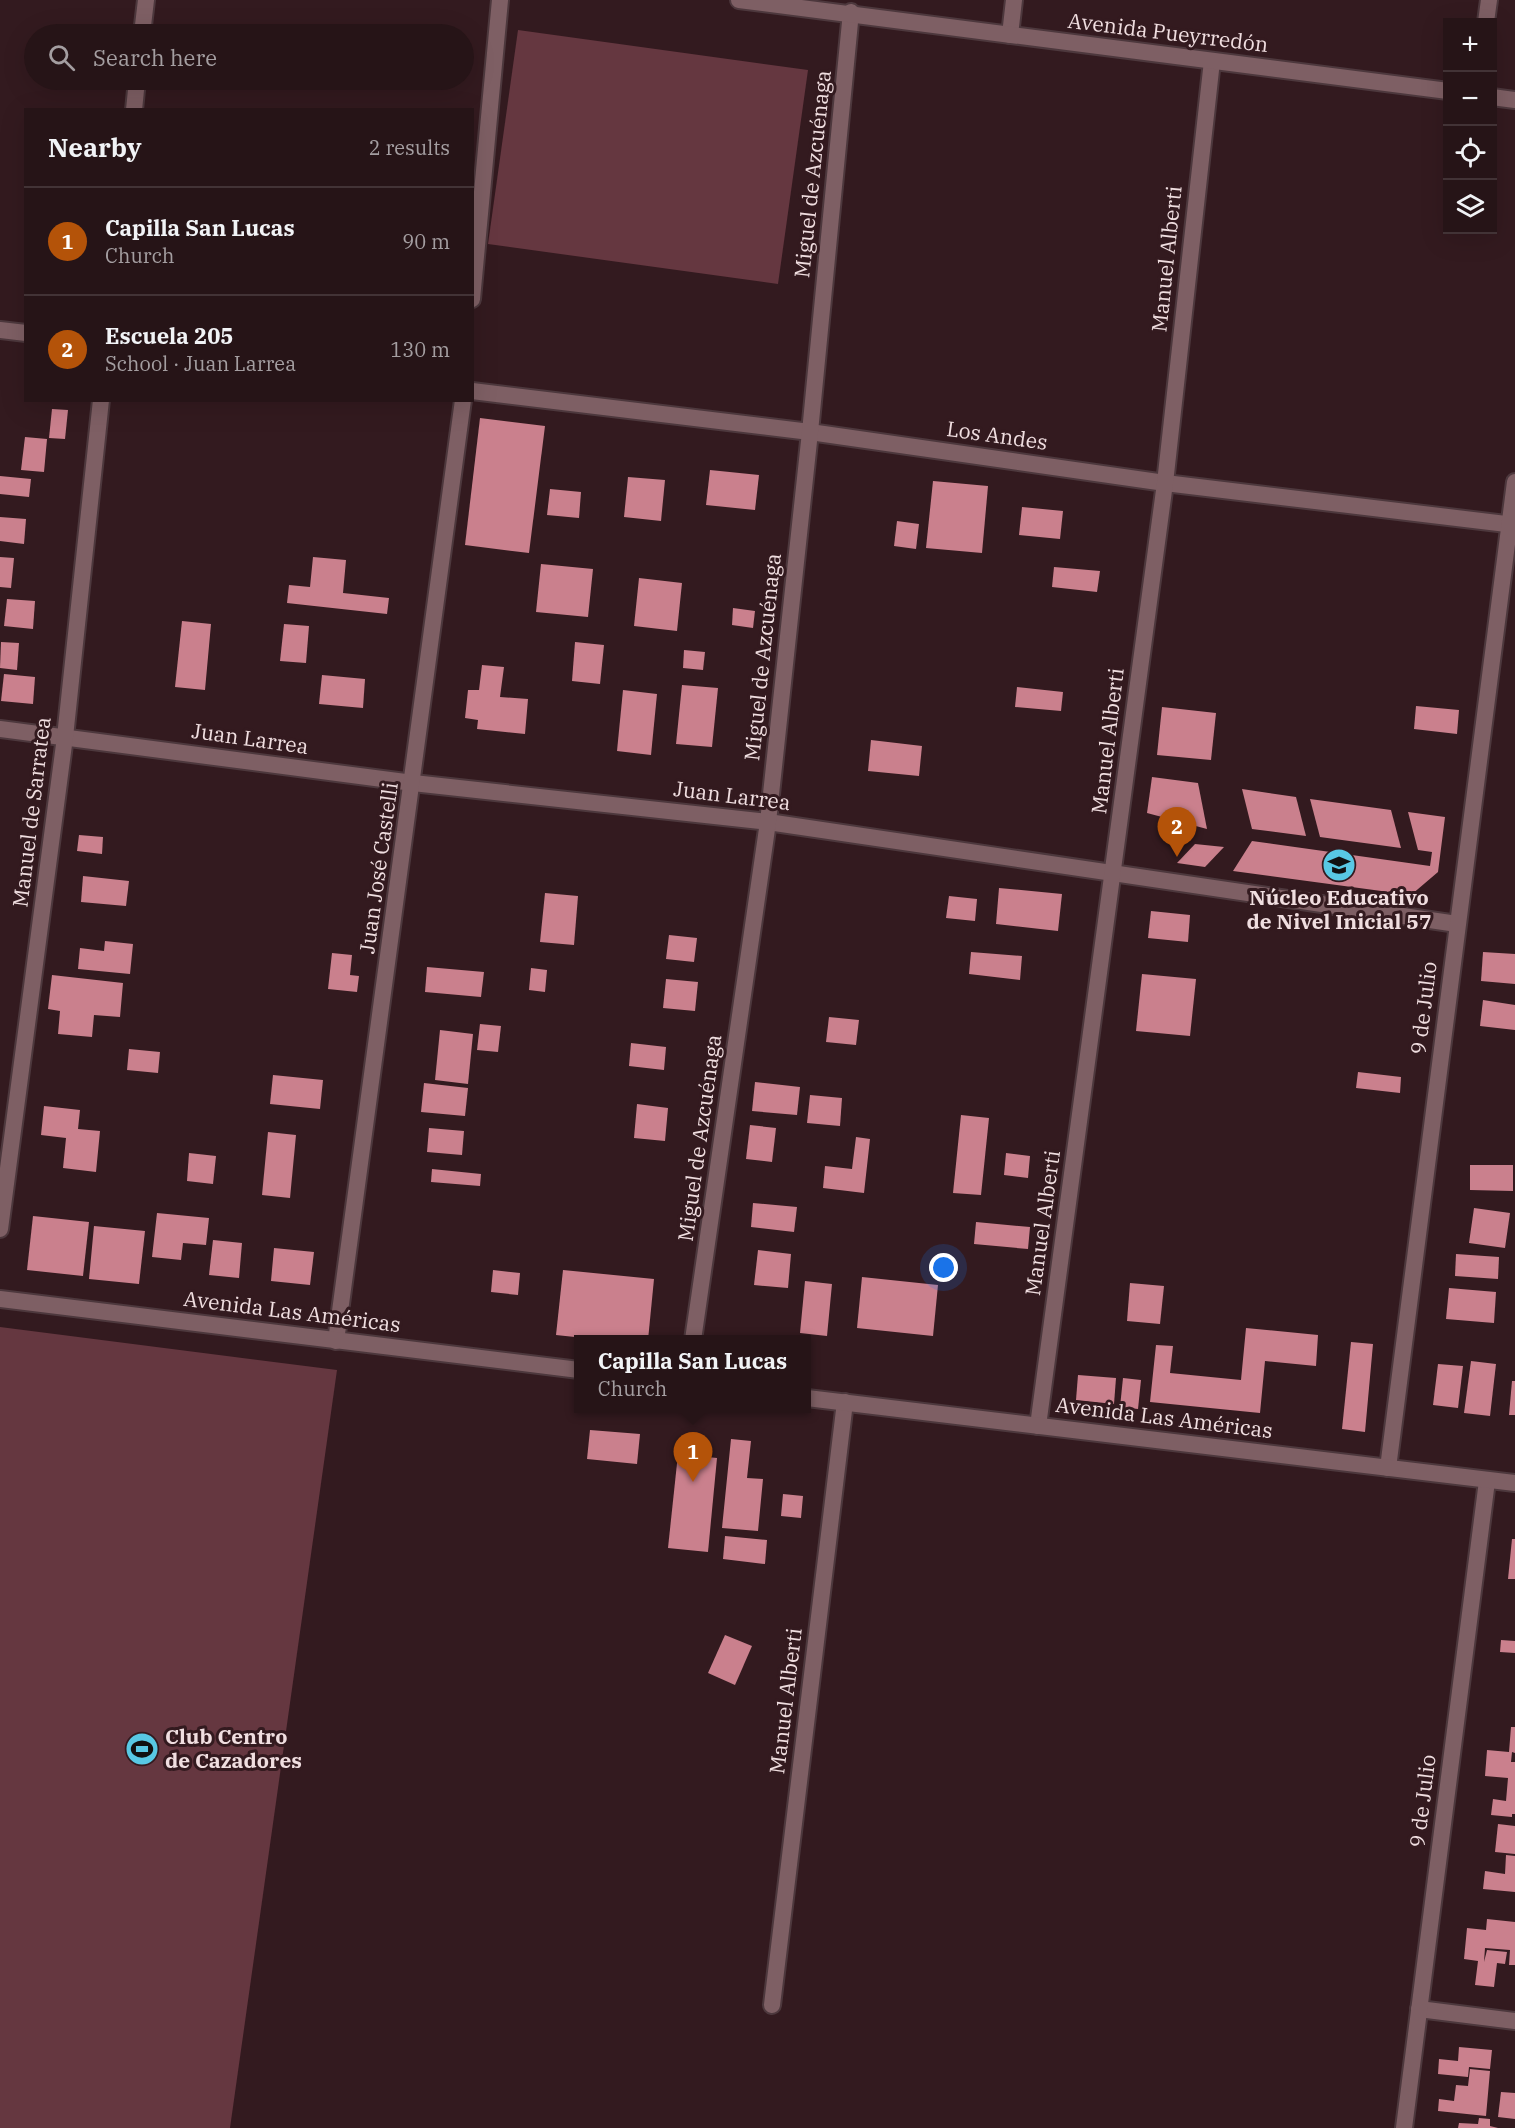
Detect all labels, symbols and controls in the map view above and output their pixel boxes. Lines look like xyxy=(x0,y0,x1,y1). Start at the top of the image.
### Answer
street label: Avenida Pueyrredón xyxy=(1066,6,1270,58)
map controls xyxy=(1443,18,1497,234)
button: + xyxy=(1443,18,1497,72)
search box xyxy=(24,24,474,90)
icon: search xyxy=(45,41,78,74)
text: Search here xyxy=(93,43,217,72)
street label: Miguel de Azcuénaga xyxy=(787,69,837,279)
button: − xyxy=(1443,72,1497,126)
button: locate xyxy=(1443,126,1497,180)
text: Nearby xyxy=(48,130,142,164)
text: 2 results xyxy=(369,134,450,161)
button: layers xyxy=(1443,180,1497,234)
street label: Manuel Alberti xyxy=(1144,184,1188,333)
text: Capilla San Lucas xyxy=(105,213,295,242)
text: 1 xyxy=(62,228,74,255)
text: 90 m xyxy=(402,228,450,255)
text: Church xyxy=(105,242,175,269)
text: Escuela 205 xyxy=(105,321,234,350)
text: 2 xyxy=(62,336,74,363)
text: 130 m xyxy=(390,336,450,363)
text: School · Juan Larrea xyxy=(105,350,296,377)
street label: Los Andes xyxy=(945,414,1049,456)
street label: Miguel de Azcuénaga xyxy=(737,552,787,762)
street label: Manuel Alberti xyxy=(1084,666,1130,815)
street label: Manuel de Sarratea xyxy=(5,715,57,909)
street label: Juan Larrea xyxy=(190,716,310,760)
street label: Juan Larrea xyxy=(672,774,792,816)
street label: Juan José Castelli xyxy=(352,780,404,955)
pin: 2 xyxy=(1158,808,1196,857)
school or university icon: Núcleo Educativo de Nivel Inicial 57 xyxy=(1321,847,1357,883)
place label: Núcleo Educativo de Nivel Inicial 57 xyxy=(1247,883,1432,935)
street label: 9 de Julio xyxy=(1403,960,1443,1056)
street label: Miguel de Azcuénaga xyxy=(671,1033,727,1243)
street label: Manuel Alberti xyxy=(1018,1148,1066,1297)
your location xyxy=(929,1253,958,1282)
street label: Avenida Las Américas xyxy=(182,1284,402,1338)
popup xyxy=(574,1335,811,1413)
text: Capilla San Lucas xyxy=(598,1346,787,1375)
text: Church xyxy=(598,1375,667,1402)
street label: Avenida Las Américas xyxy=(1054,1390,1274,1444)
pin: 1 xyxy=(674,1432,712,1482)
street label: Manuel Alberti xyxy=(762,1626,808,1775)
place label: Club Centro de Cazadores xyxy=(165,1722,302,1774)
sports icon: Club Centro de Cazadores xyxy=(124,1731,160,1767)
street label: 9 de Julio xyxy=(1402,1753,1442,1849)

